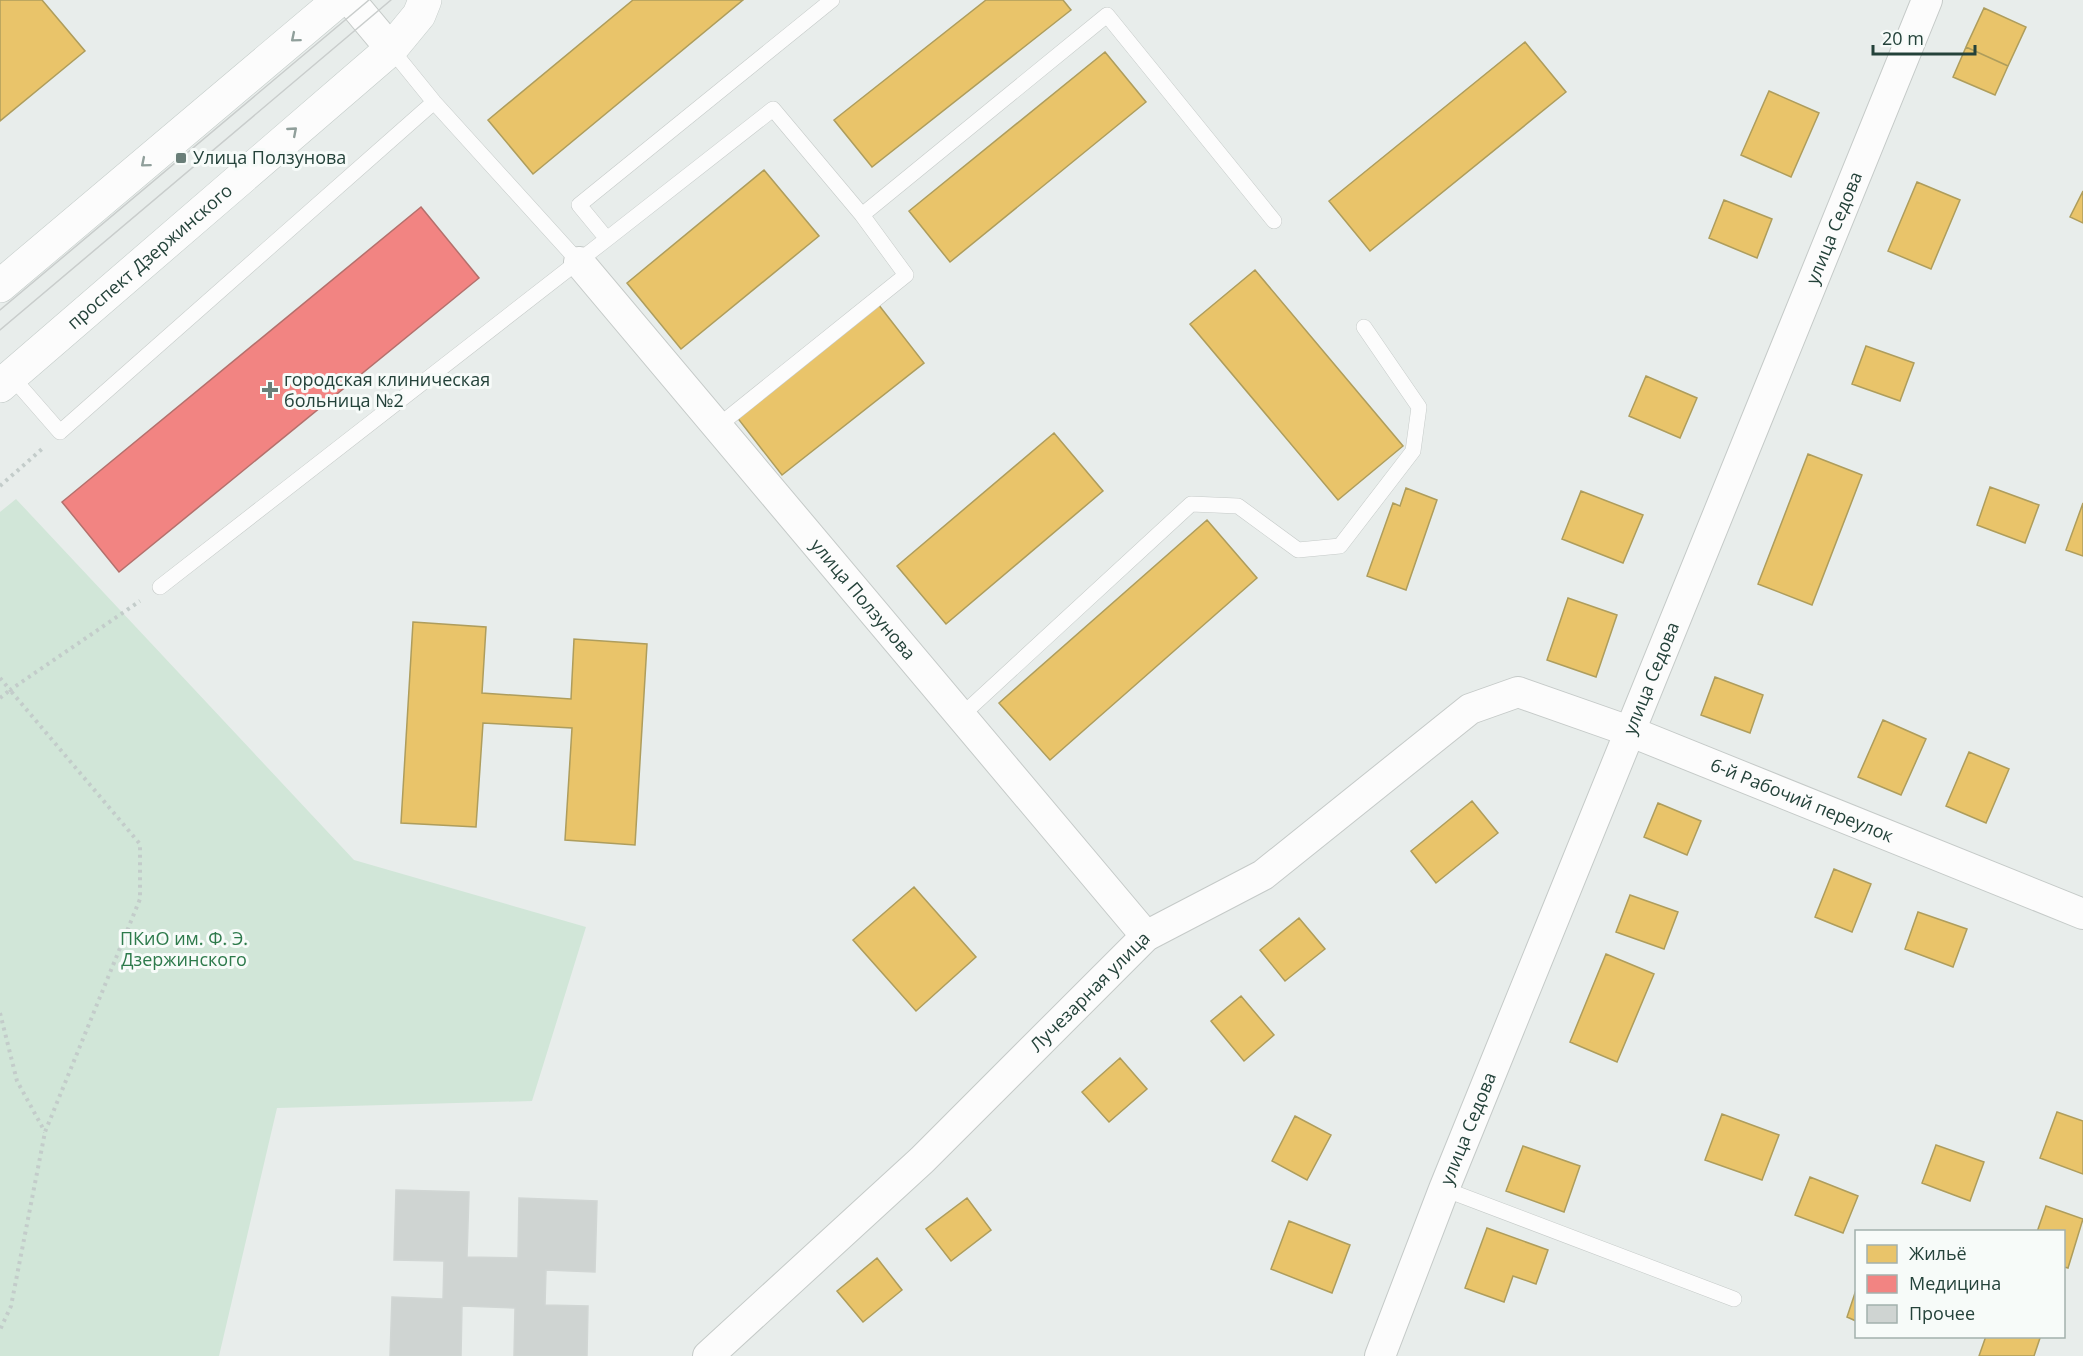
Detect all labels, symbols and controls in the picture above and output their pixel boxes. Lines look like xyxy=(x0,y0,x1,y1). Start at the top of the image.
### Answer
scale bar xyxy=(1873,18,1975,56)
text: 20 m xyxy=(1882,26,1924,50)
one-way arrow xyxy=(291,30,302,41)
one-way arrow xyxy=(286,127,297,138)
place label: Улица Ползунова xyxy=(193,145,346,169)
marker: Улица Ползунова xyxy=(174,151,188,165)
one-way arrow xyxy=(141,156,152,167)
street label: улица Седова xyxy=(1800,168,1867,288)
street label: проспект Дзержинского xyxy=(62,178,237,334)
place label: городская клиническая больница №2 xyxy=(284,367,490,412)
marker: городская клиническая больница №2 xyxy=(261,381,279,399)
street label: улица Ползунова xyxy=(806,533,922,664)
street label: улица Седова xyxy=(1617,618,1684,738)
street label: 6-й Рабочий переулок xyxy=(1707,752,1898,848)
park label: ПКиО им. Ф. Э. Дзержинского xyxy=(120,926,248,971)
street label: Лучезарная улица xyxy=(1024,926,1155,1056)
street label: улица Седова xyxy=(1434,1068,1501,1188)
legend xyxy=(1855,1230,2065,1338)
text: Жильё xyxy=(1909,1241,1967,1265)
text: Медицина xyxy=(1909,1271,2001,1295)
text: Прочее xyxy=(1909,1301,1975,1325)

